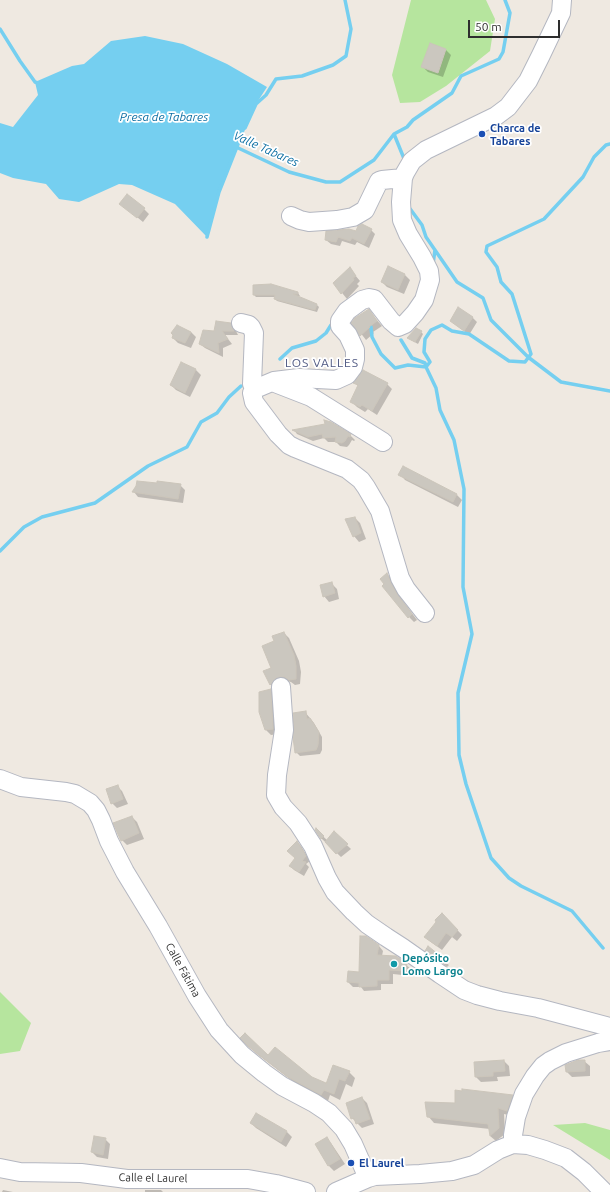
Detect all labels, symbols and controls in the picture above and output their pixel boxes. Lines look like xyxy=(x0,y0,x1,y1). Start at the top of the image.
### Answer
scale bar xyxy=(470,12,562,38)
text: 50 m xyxy=(475,20,502,33)
water label: Presa de Tabares xyxy=(120,110,208,124)
place label: Charca de Tabares xyxy=(490,121,541,147)
water label: Valle Tabares xyxy=(231,128,301,170)
marker: Charca de Tabares xyxy=(477,129,487,139)
district label: LOS VALLES xyxy=(285,356,359,370)
street label: Calle Fátima xyxy=(163,941,203,999)
place label: Depósito Lomo Largo xyxy=(402,951,463,977)
marker: Depósito Lomo Largo xyxy=(389,959,399,969)
place label: El Laurel xyxy=(359,1156,404,1170)
marker: El Laurel xyxy=(346,1158,356,1168)
street label: Calle el Laurel xyxy=(118,1171,188,1185)

